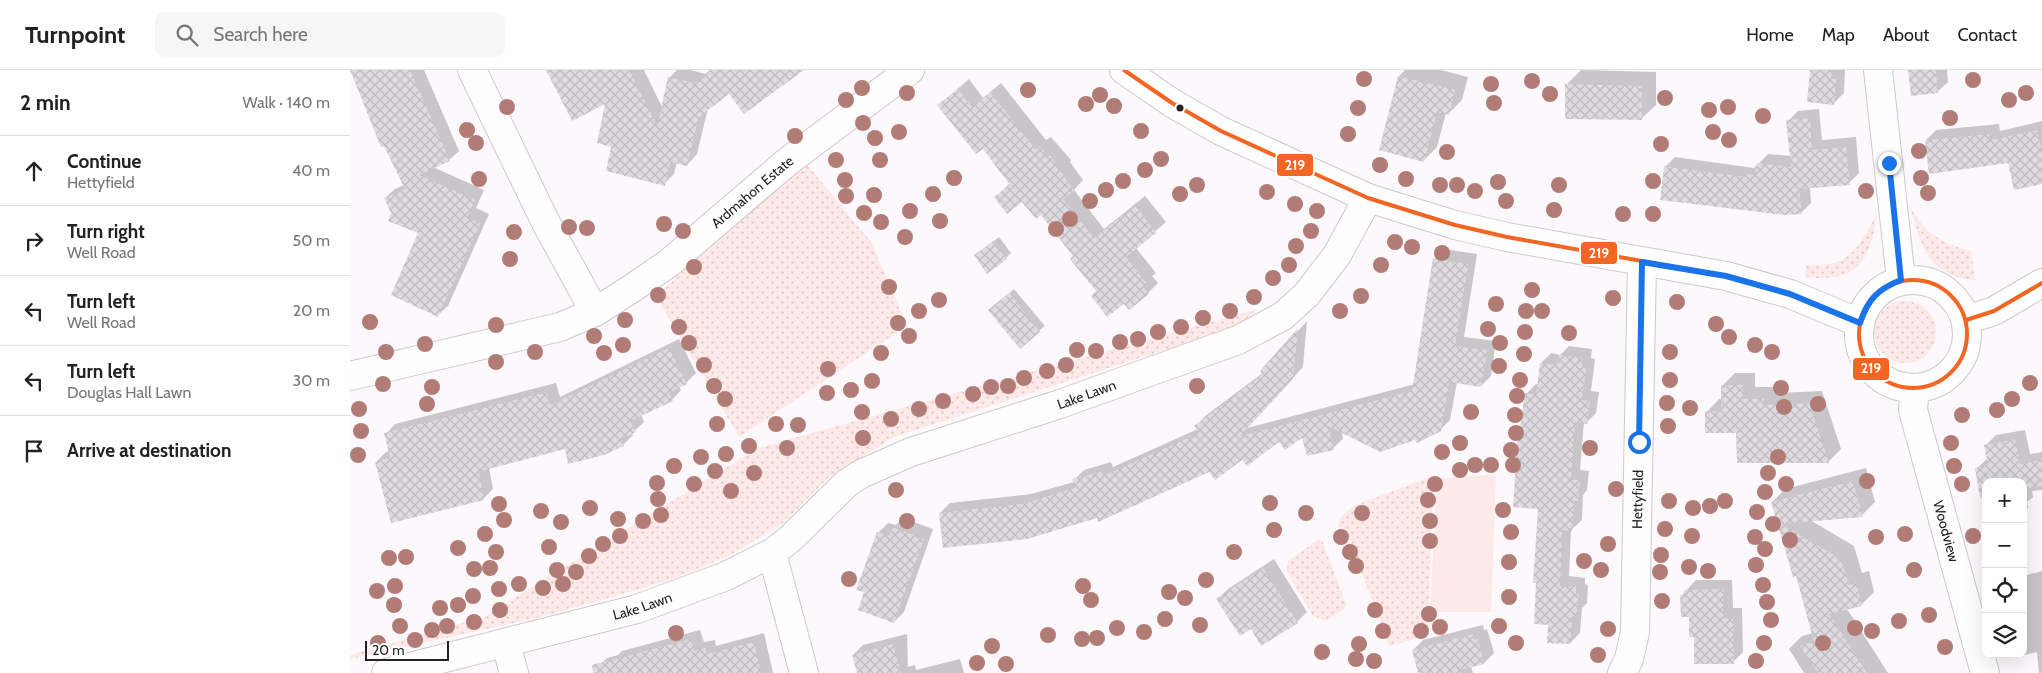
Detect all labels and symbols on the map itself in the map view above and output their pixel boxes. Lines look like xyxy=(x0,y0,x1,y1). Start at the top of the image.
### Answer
unlabelled marker xyxy=(1175,103,1185,113)
street label: Ardmahon Estate xyxy=(707,152,797,232)
route end xyxy=(1878,152,1901,175)
line badge: 219 xyxy=(1276,153,1314,177)
text: 219 xyxy=(1285,156,1305,174)
line badge: 219 xyxy=(1580,241,1618,265)
text: 219 xyxy=(1589,244,1609,262)
line badge: 219 xyxy=(1852,357,1890,381)
text: 219 xyxy=(1861,359,1881,377)
street label: Lake Lawn xyxy=(1054,376,1119,413)
route start xyxy=(1628,431,1651,454)
street label: Hettyfield xyxy=(1628,470,1647,529)
street label: Woodview xyxy=(1929,499,1963,564)
street label: Lake Lawn xyxy=(611,588,675,624)
scale bar xyxy=(365,638,449,661)

